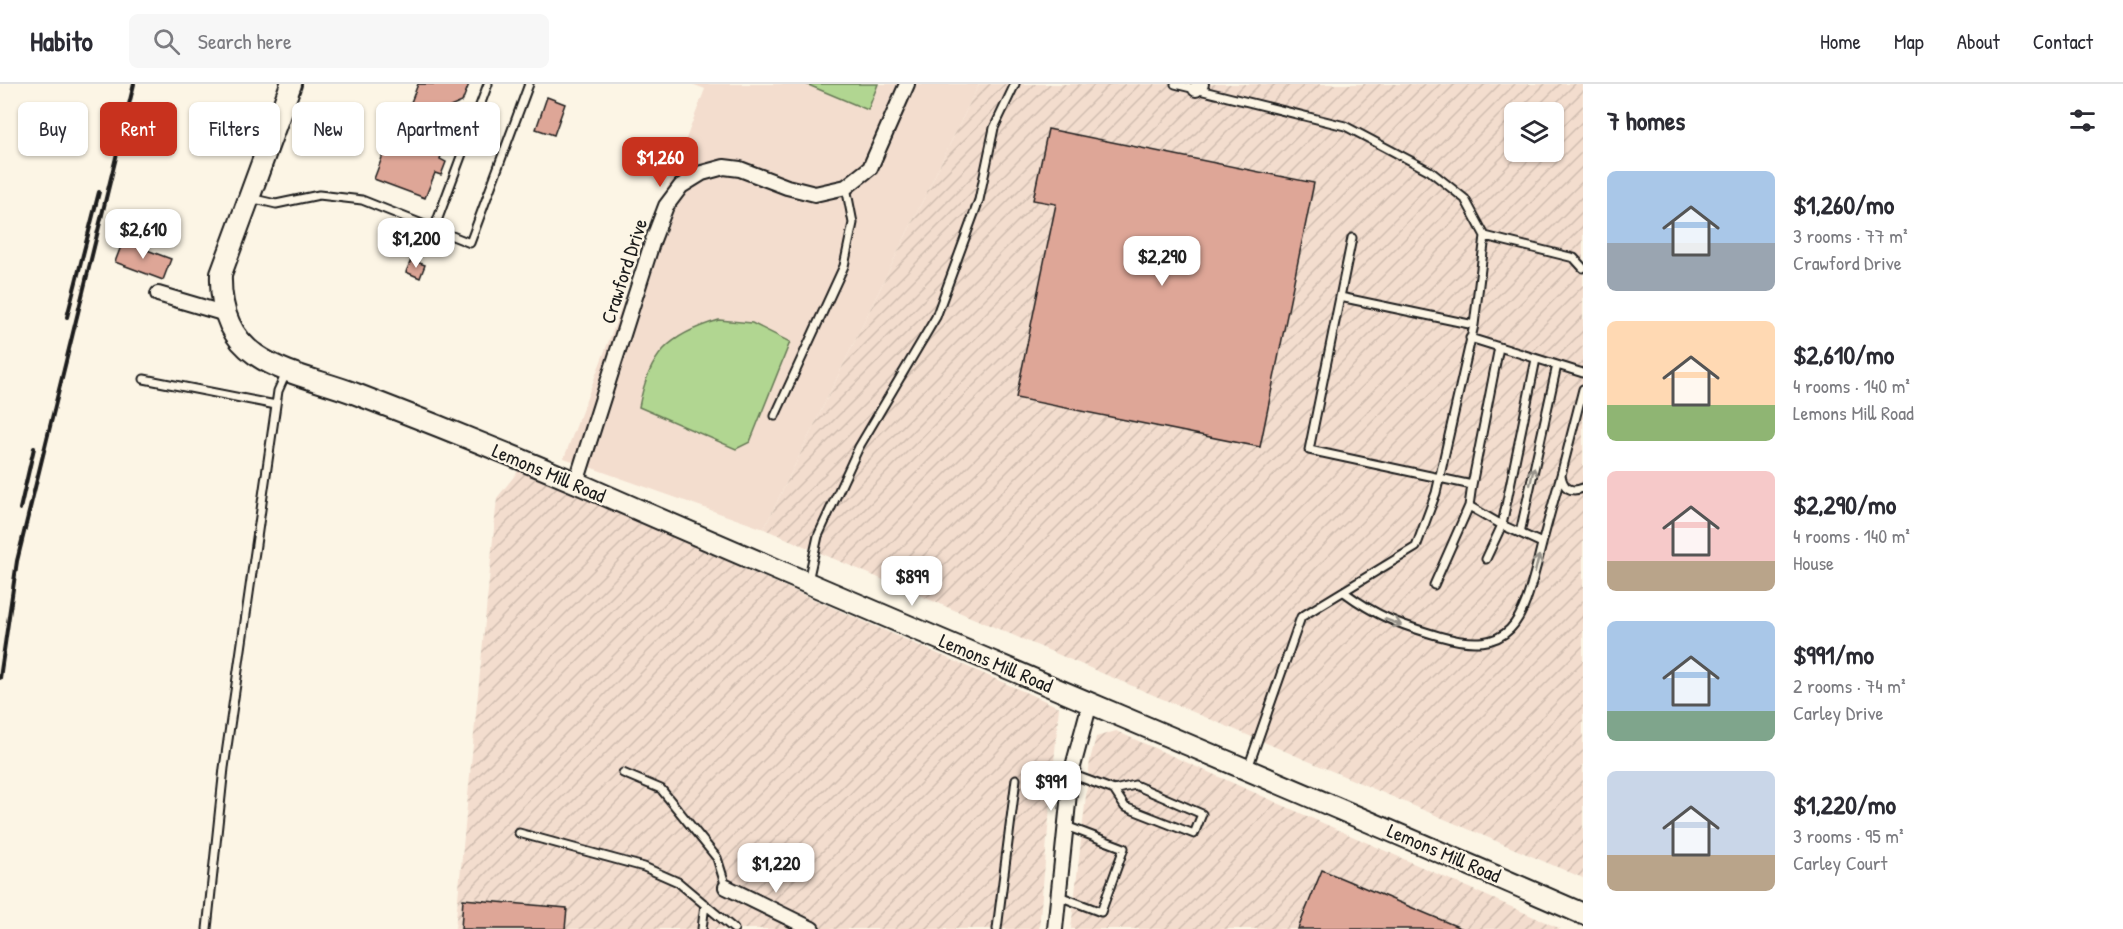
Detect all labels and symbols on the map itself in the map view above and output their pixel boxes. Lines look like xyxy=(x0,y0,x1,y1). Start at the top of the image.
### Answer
pin: $1,260 xyxy=(611,137,709,188)
pin: $2,610 xyxy=(94,209,192,260)
street label: Crawford Drive xyxy=(594,215,653,327)
pin: $1,200 xyxy=(367,218,465,269)
pin: $2,290 xyxy=(1113,236,1211,287)
street label: Lemons Mill Road xyxy=(488,437,610,509)
one-way arrow xyxy=(1527,467,1538,486)
one-way arrow xyxy=(1531,555,1543,574)
pin: $899 xyxy=(876,556,948,607)
one-way arrow xyxy=(1383,618,1402,629)
street label: Lemons Mill Road xyxy=(935,627,1057,699)
pin: $991 xyxy=(1015,761,1087,812)
street label: Lemons Mill Road xyxy=(1383,817,1505,889)
pin: $1,220 xyxy=(727,843,825,894)

